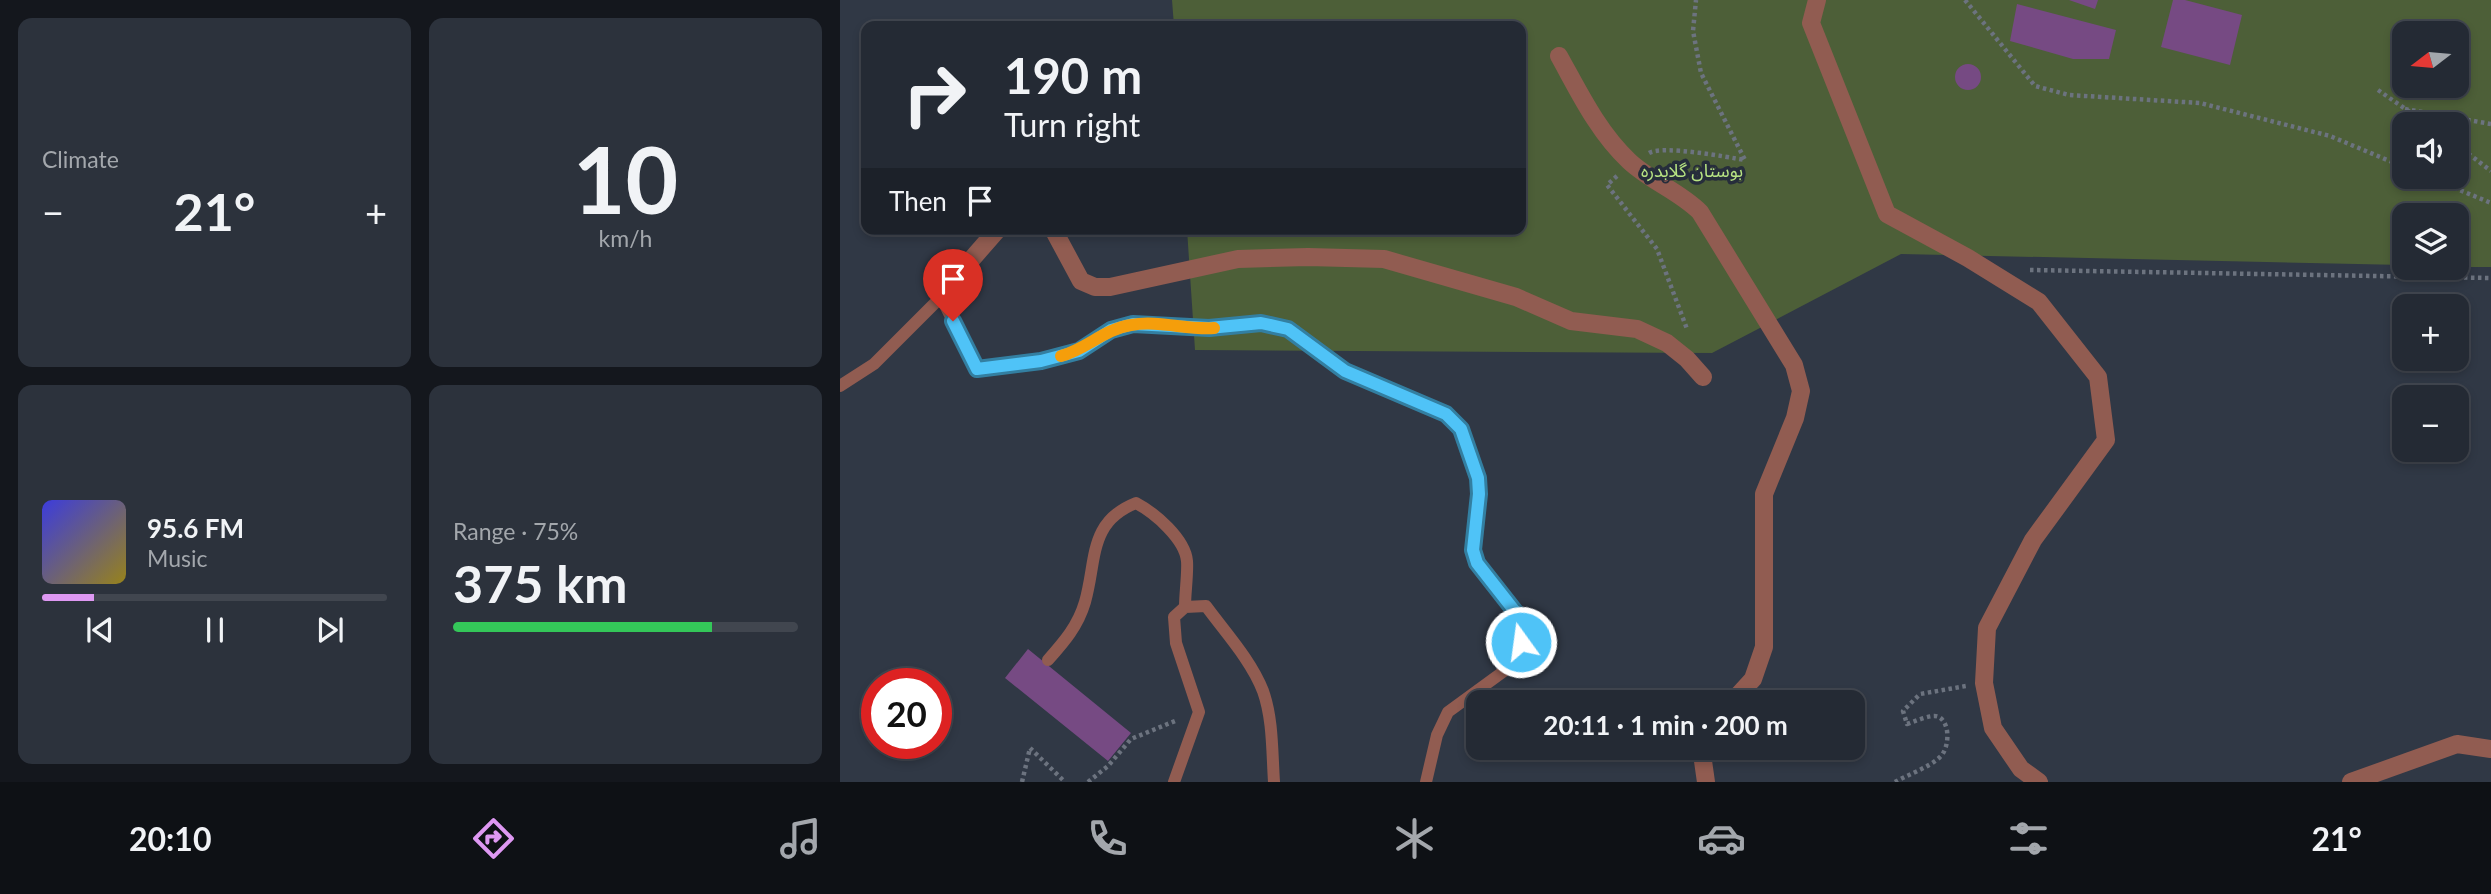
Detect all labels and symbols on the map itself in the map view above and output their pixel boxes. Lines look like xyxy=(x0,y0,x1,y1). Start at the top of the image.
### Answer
north arrow xyxy=(2392,21,2469,98)
park label: بوستان گلابدره xyxy=(1641,159,1743,182)
pin xyxy=(923,249,983,321)
position arrow xyxy=(1484,605,1558,679)
speed limit sign: 20 xyxy=(861,668,952,759)

